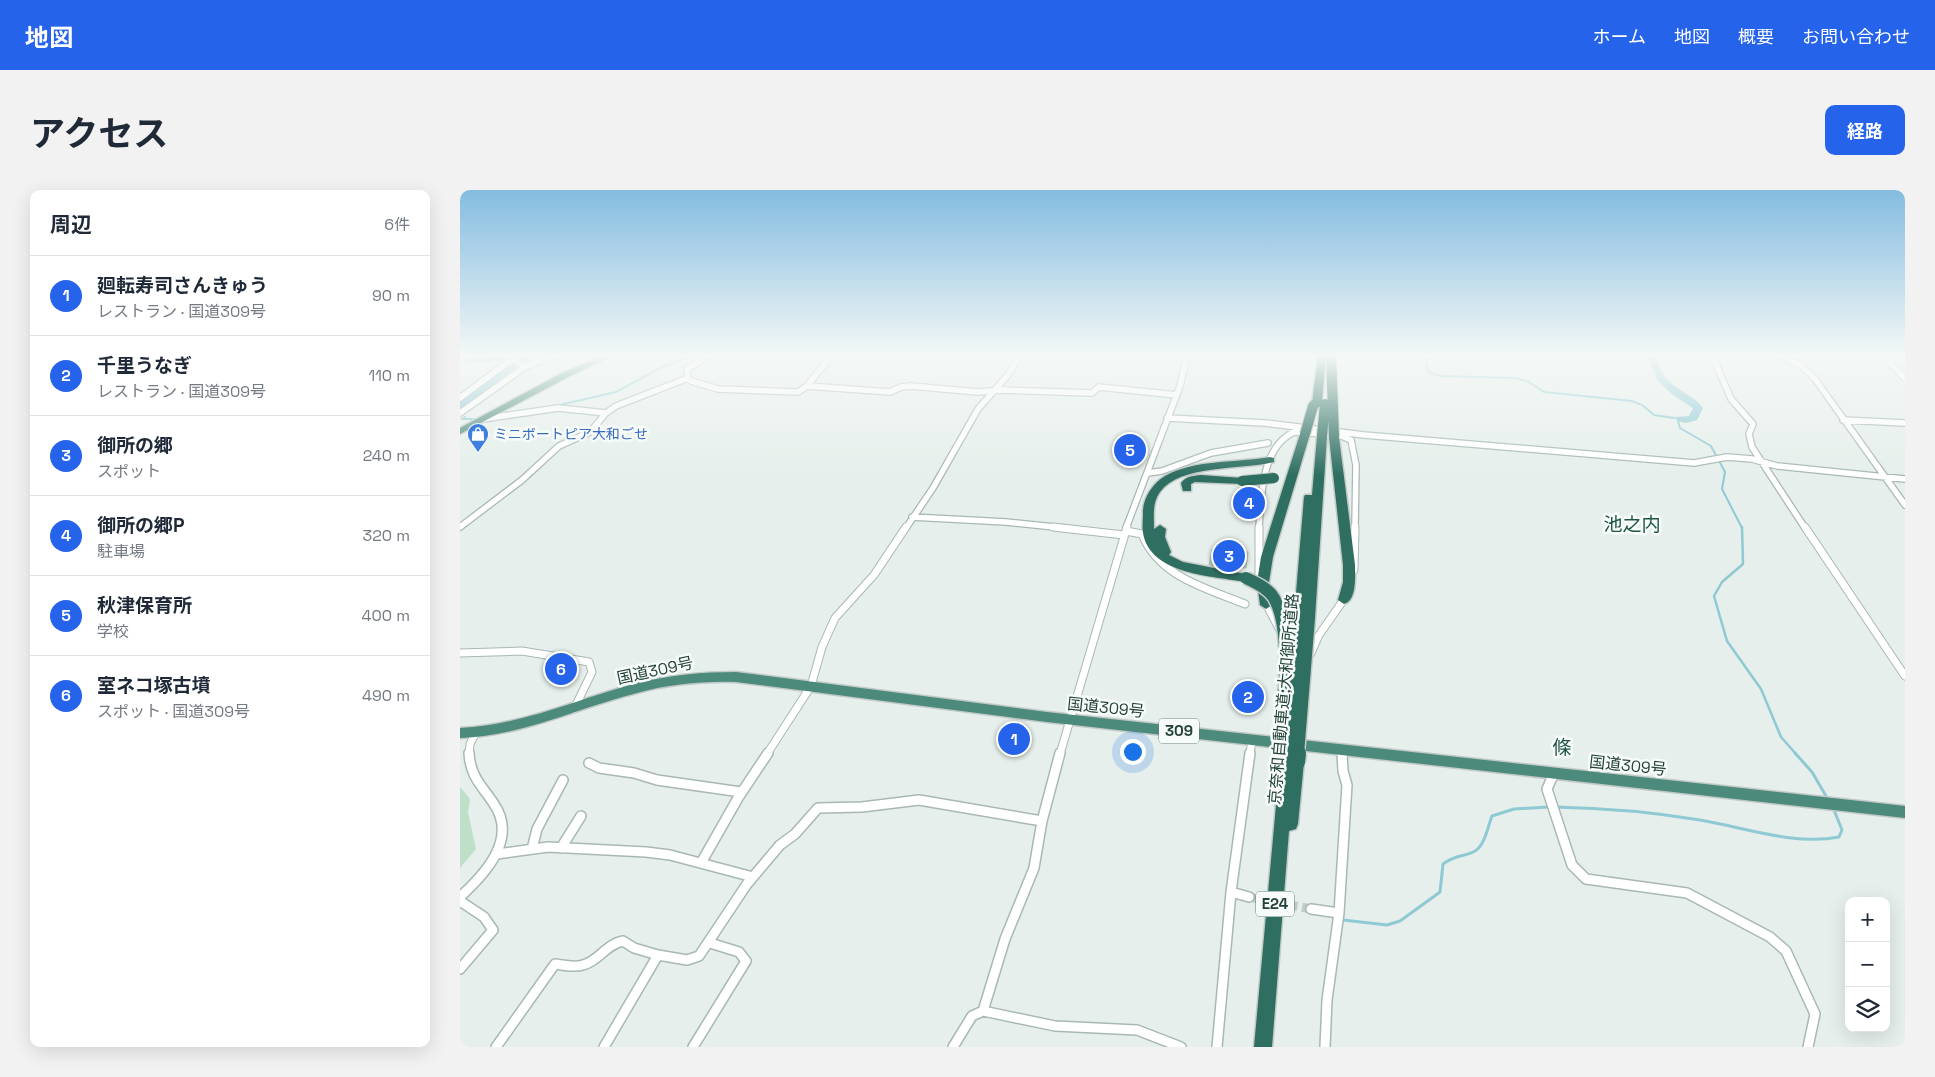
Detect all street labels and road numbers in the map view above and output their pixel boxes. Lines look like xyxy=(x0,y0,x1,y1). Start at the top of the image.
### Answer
street label: 京奈和自動車道;大和御所道路 xyxy=(1264,593,1303,806)
street label: 国道309号 xyxy=(615,652,695,689)
street label: 国道309号 xyxy=(1066,693,1146,722)
road number: 309 xyxy=(1159,718,1199,744)
street label: 国道309号 xyxy=(1588,751,1668,780)
road number: E24 xyxy=(1256,892,1294,916)

